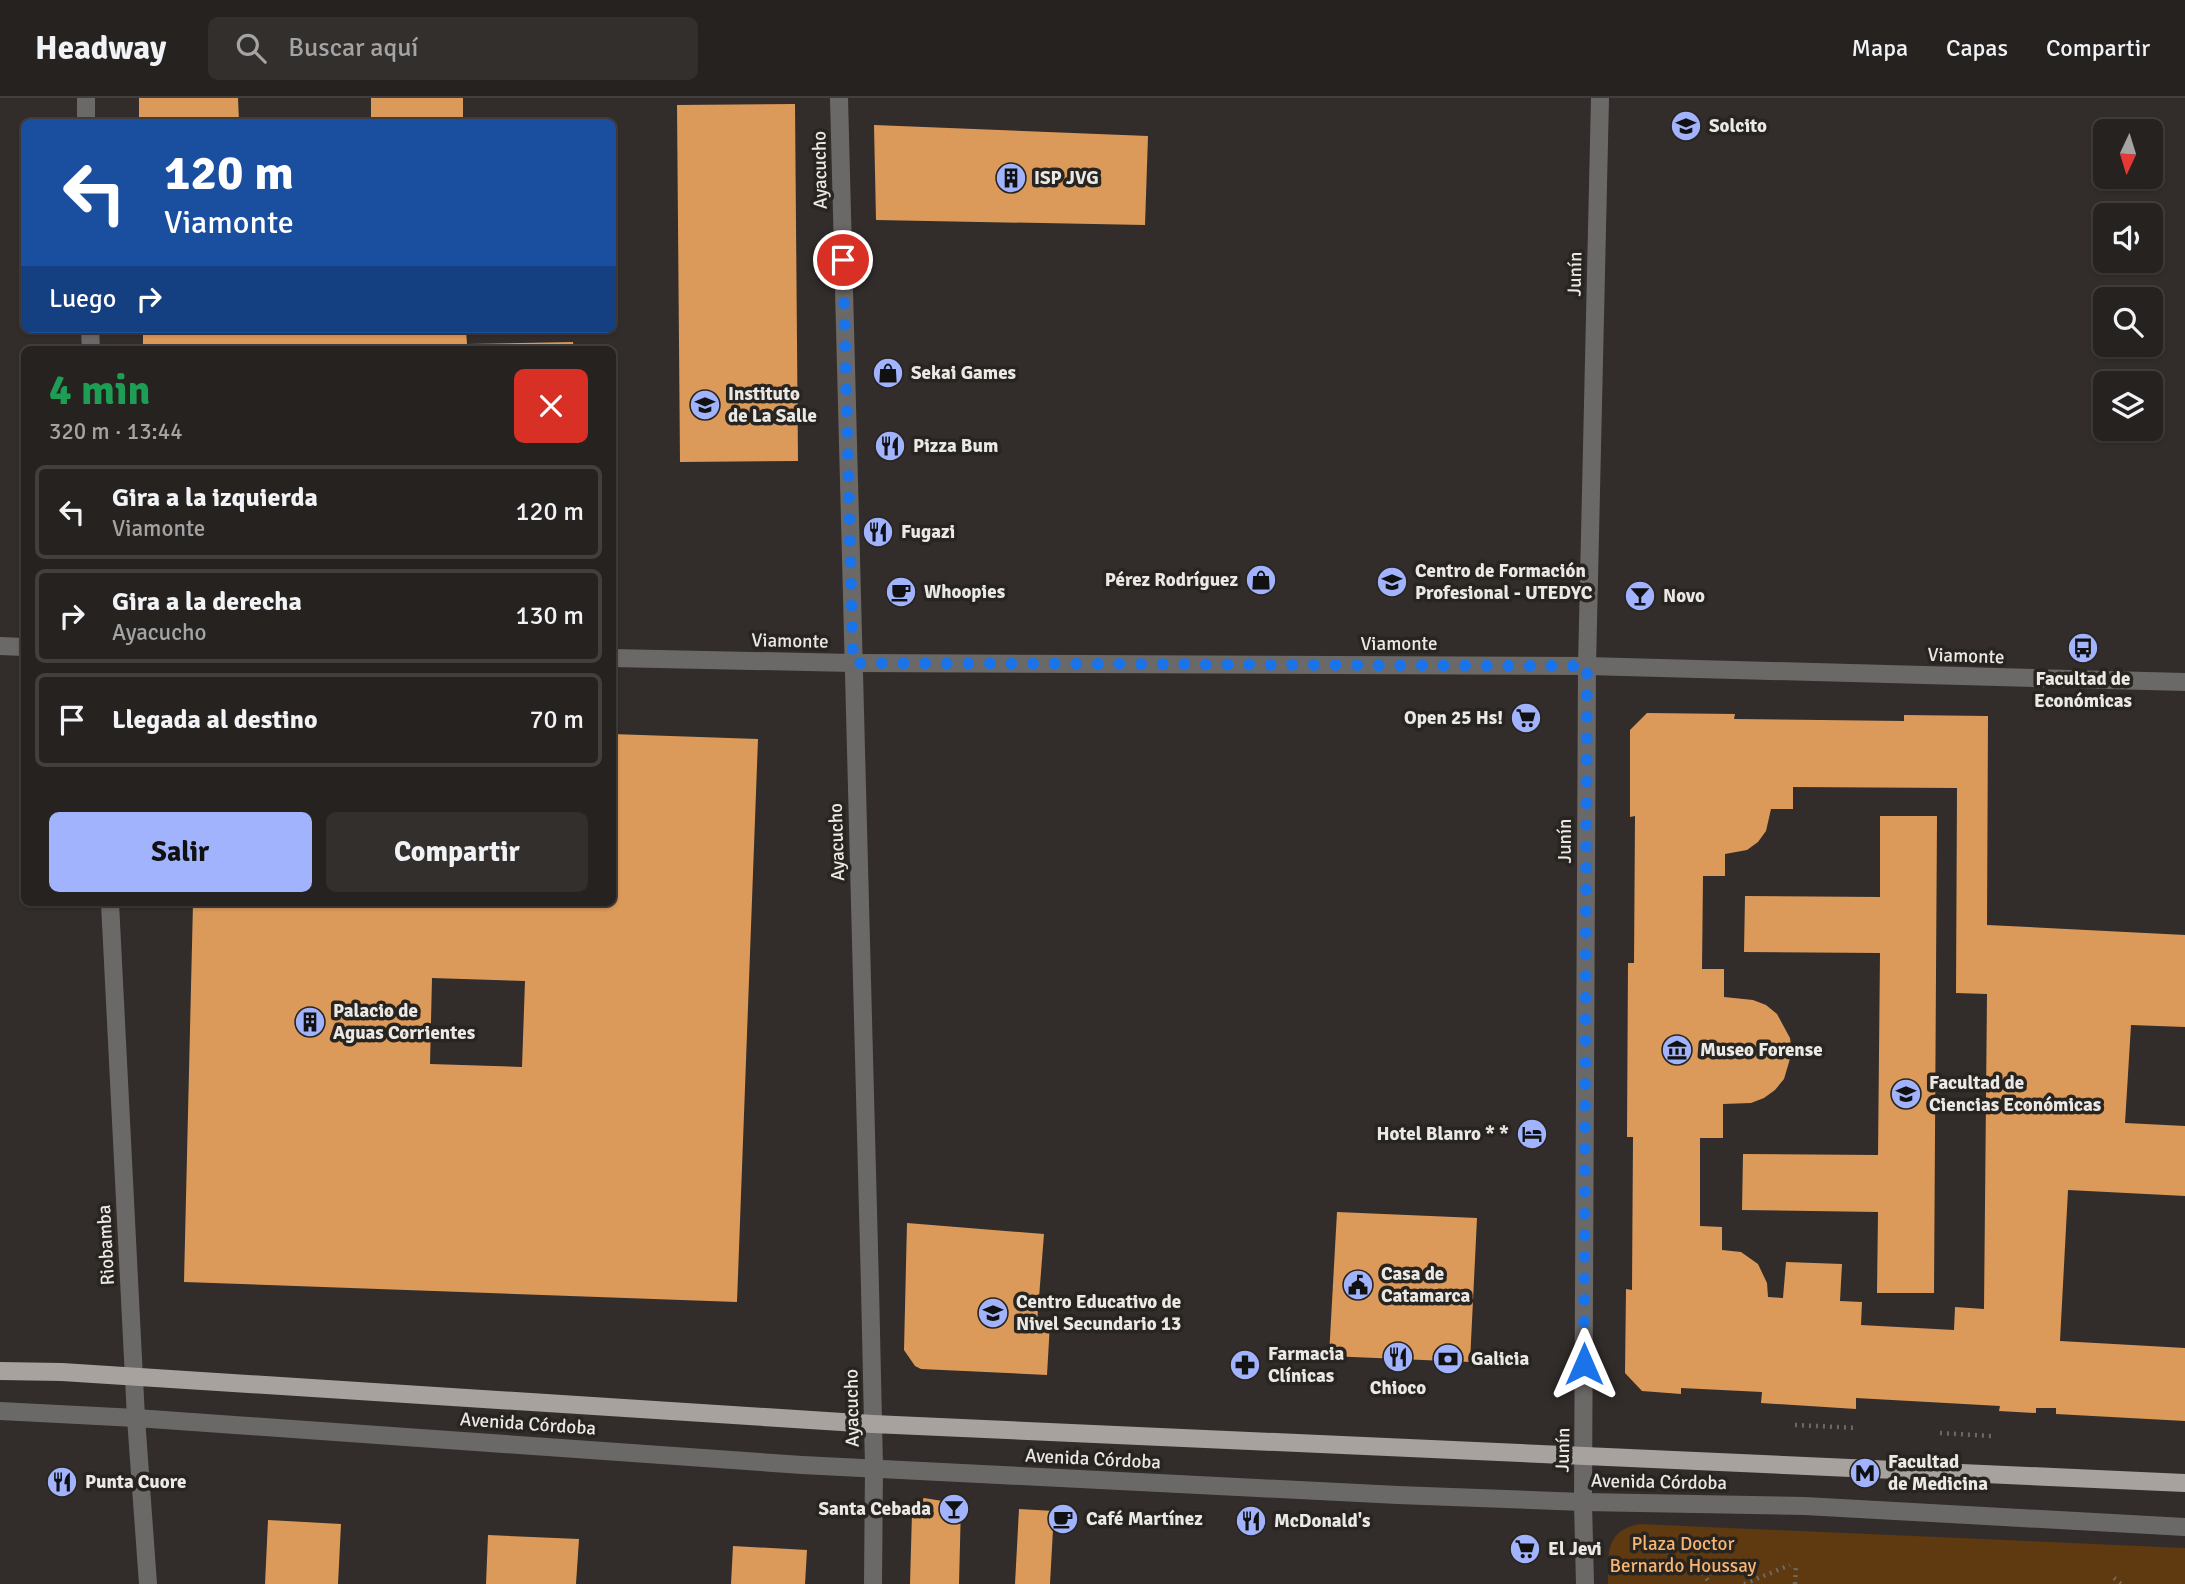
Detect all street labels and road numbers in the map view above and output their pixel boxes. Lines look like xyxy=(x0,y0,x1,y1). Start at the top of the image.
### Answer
street label: Ayacucho xyxy=(807,131,833,209)
street label: Junín xyxy=(1563,251,1587,297)
street label: Viamonte xyxy=(751,628,829,654)
street label: Viamonte xyxy=(1360,632,1438,656)
street label: Viamonte xyxy=(1927,643,2005,669)
street label: Ayacucho xyxy=(824,802,850,881)
street label: Junín xyxy=(1553,819,1577,863)
street label: Riobamba xyxy=(92,1204,120,1286)
street label: Ayacucho xyxy=(839,1369,865,1447)
street label: Avenida Córdoba xyxy=(459,1407,597,1441)
street label: Junín xyxy=(1551,1427,1575,1473)
street label: Avenida Córdoba xyxy=(1024,1443,1162,1475)
street label: Avenida Córdoba xyxy=(1591,1469,1727,1495)

